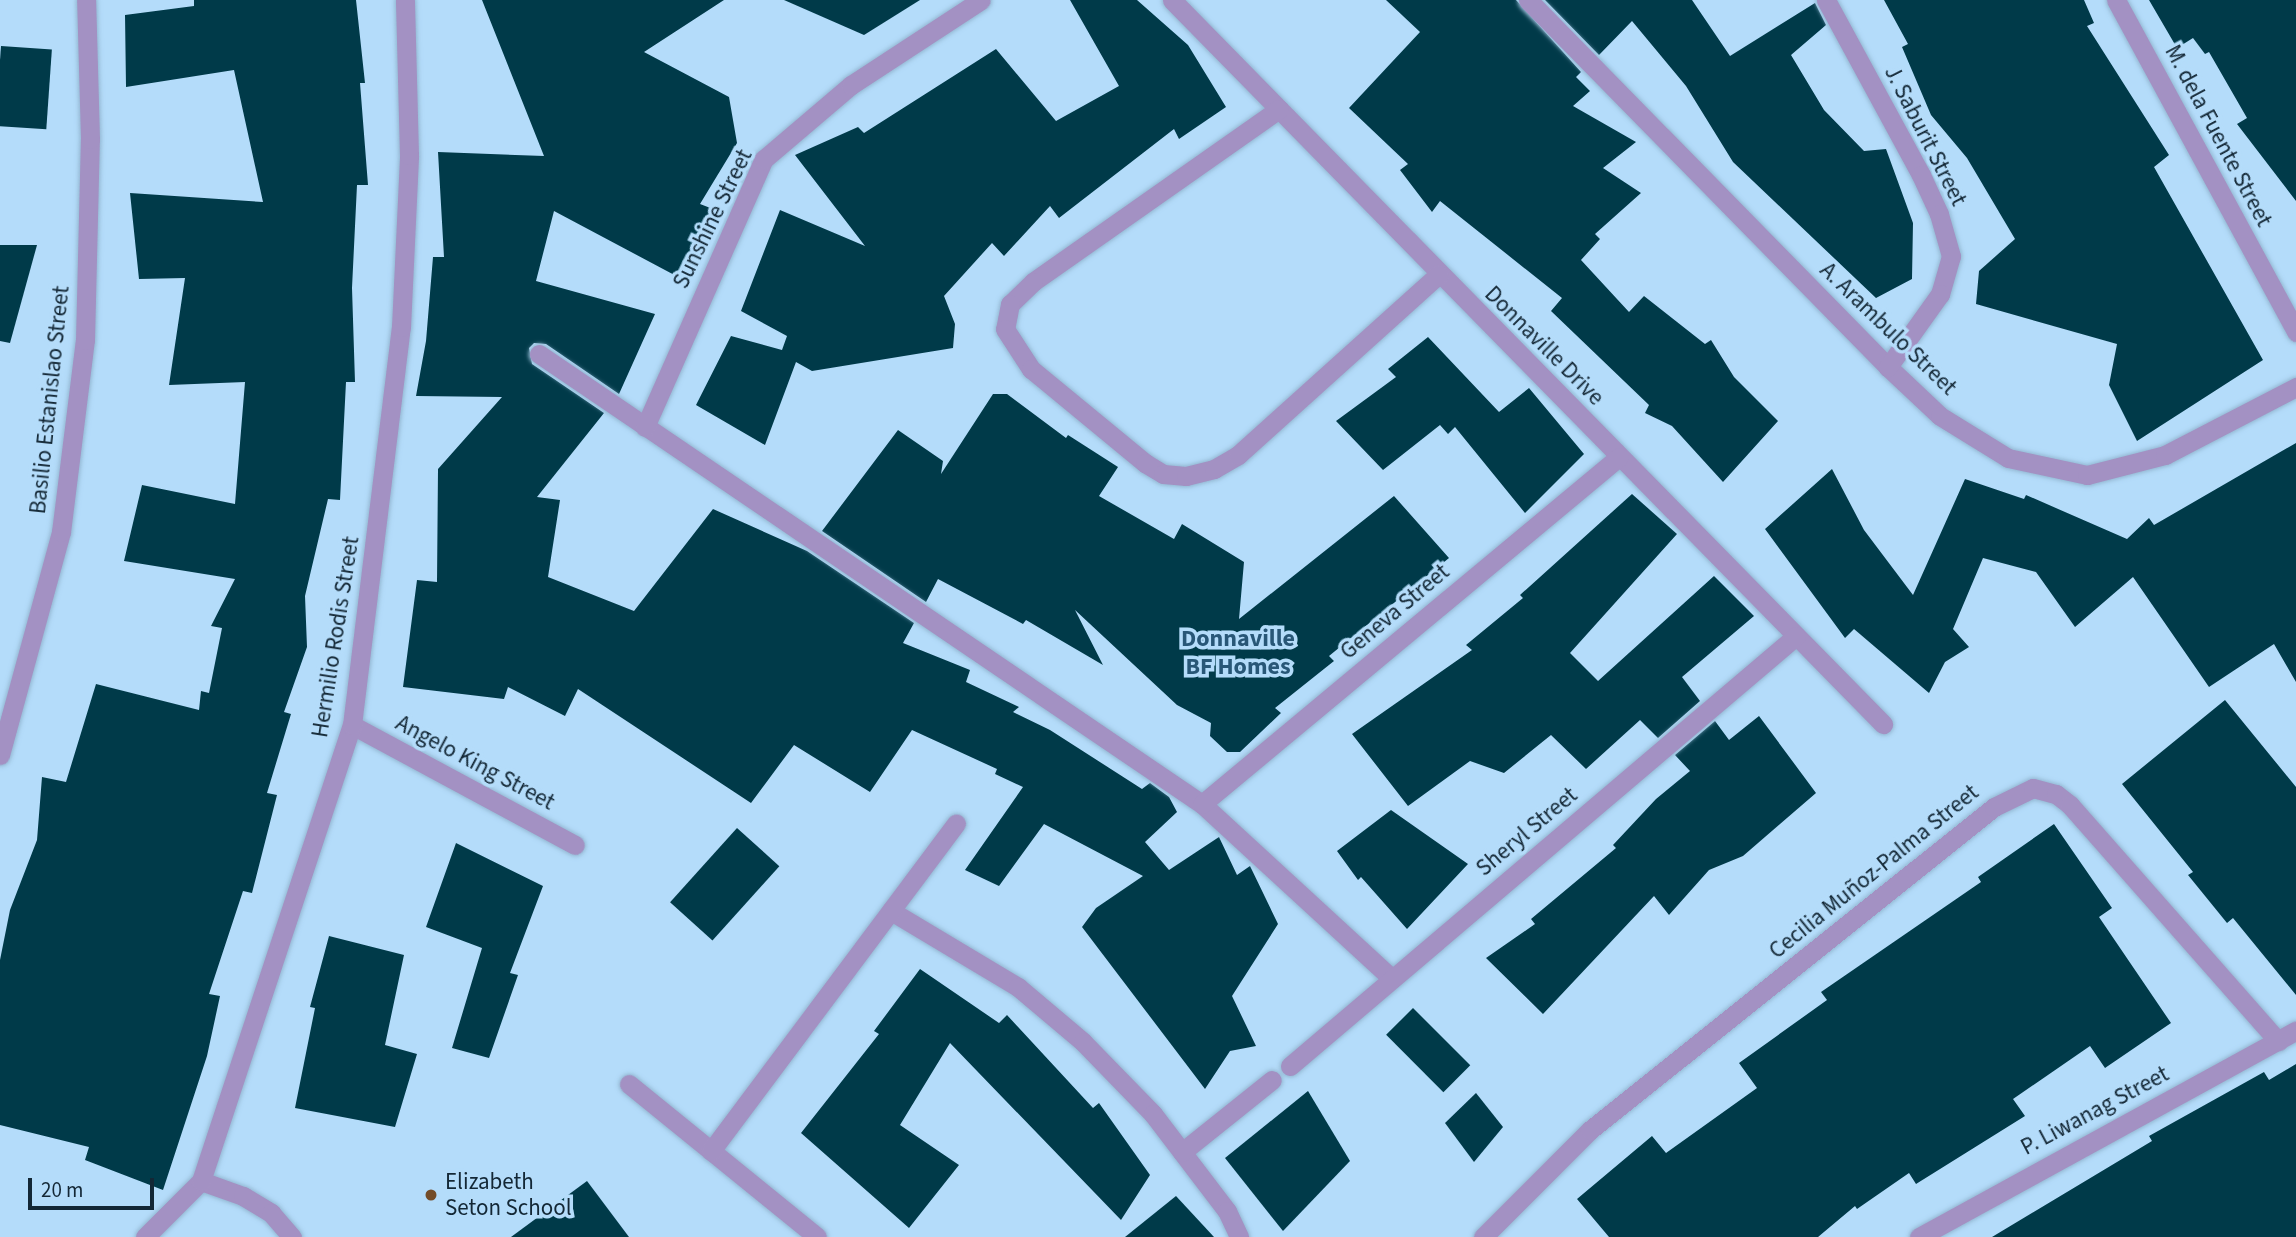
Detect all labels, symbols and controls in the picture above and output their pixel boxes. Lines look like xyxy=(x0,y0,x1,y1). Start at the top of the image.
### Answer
street label: M. dela Fuente Street xyxy=(2158,40,2278,232)
street label: J. Saburit Street xyxy=(1878,61,1972,211)
street label: Sunshine Street xyxy=(667,145,759,293)
street label: A. Arambulo Street xyxy=(1814,257,1962,401)
street label: Donnaville Drive xyxy=(1479,281,1609,411)
street label: Basilio Estanislao Street xyxy=(24,285,76,515)
street label: Hermilio Rodis Street xyxy=(306,534,366,740)
street label: Geneva Street xyxy=(1335,558,1455,666)
district label: Donnaville BF Homes xyxy=(1181,625,1295,681)
street label: Angelo King Street xyxy=(391,709,559,817)
street label: Cecilia Muñoz-Palma Street xyxy=(1764,779,1984,965)
street label: Sheryl Street xyxy=(1471,782,1583,882)
street label: P. Liwanag Street xyxy=(2016,1060,2174,1162)
scale bar xyxy=(32,1164,158,1208)
place label: Elizabeth Seton School xyxy=(445,1168,572,1222)
text: 20 m xyxy=(41,1175,83,1205)
marker: Elizabeth Seton School xyxy=(423,1187,439,1203)

